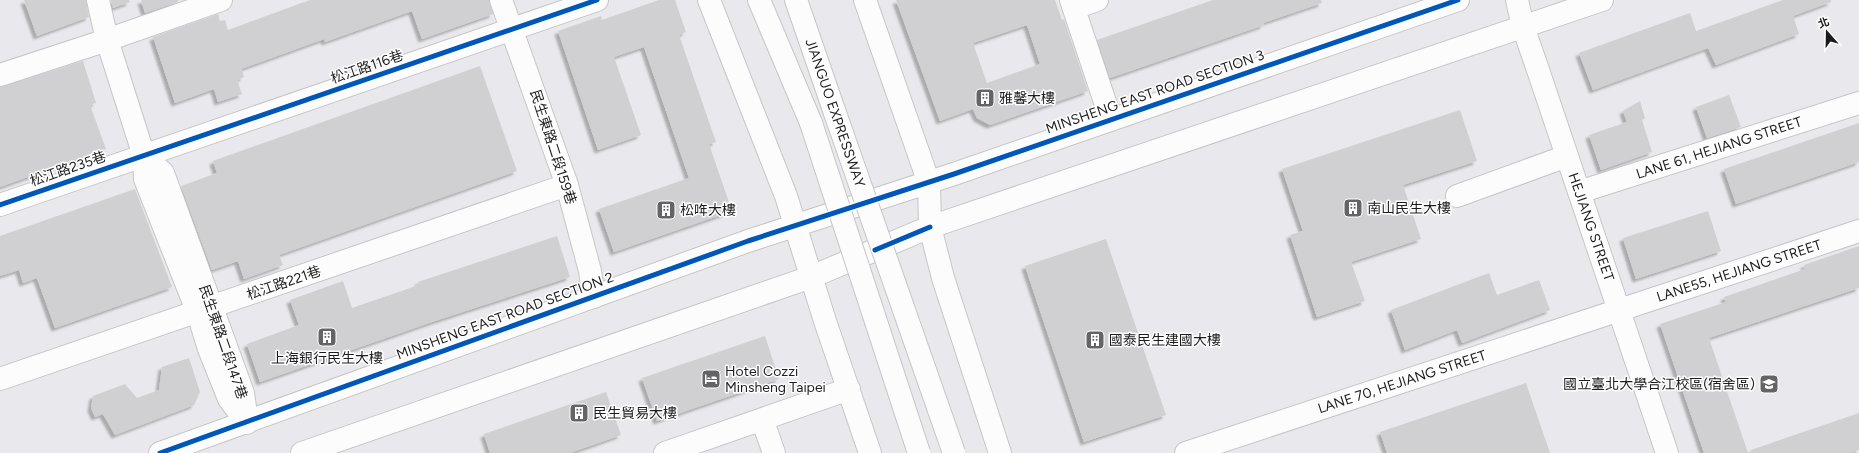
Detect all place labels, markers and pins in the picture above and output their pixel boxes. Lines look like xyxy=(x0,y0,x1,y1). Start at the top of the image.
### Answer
building icon: 雅馨大樓 xyxy=(974,87,996,109)
place label: 雅馨大樓 xyxy=(999,90,1055,107)
building icon: 南山民生大樓 xyxy=(1342,197,1364,219)
building icon: 松哖大樓 xyxy=(655,199,677,221)
place label: 南山民生大樓 xyxy=(1367,200,1451,217)
place label: 松哖大樓 xyxy=(680,202,736,219)
building icon: 上海銀行民生大樓 xyxy=(316,326,338,348)
building icon: 國泰民生建國大樓 xyxy=(1084,329,1106,351)
place label: 國泰民生建國大樓 xyxy=(1109,332,1221,349)
place label: 上海銀行民生大樓 xyxy=(271,350,383,367)
place label: Hotel Cozzi Minsheng Taipei xyxy=(725,363,826,396)
hotel icon: Hotel Cozzi Minsheng Taipei xyxy=(700,368,722,390)
school or university icon: 國立臺北大學合江校區(宿舍區) xyxy=(1758,373,1780,395)
place label: 國立臺北大學合江校區(宿舍區) xyxy=(1563,376,1755,393)
building icon: 民生貿易大樓 xyxy=(568,402,590,424)
place label: 民生貿易大樓 xyxy=(593,405,677,422)

